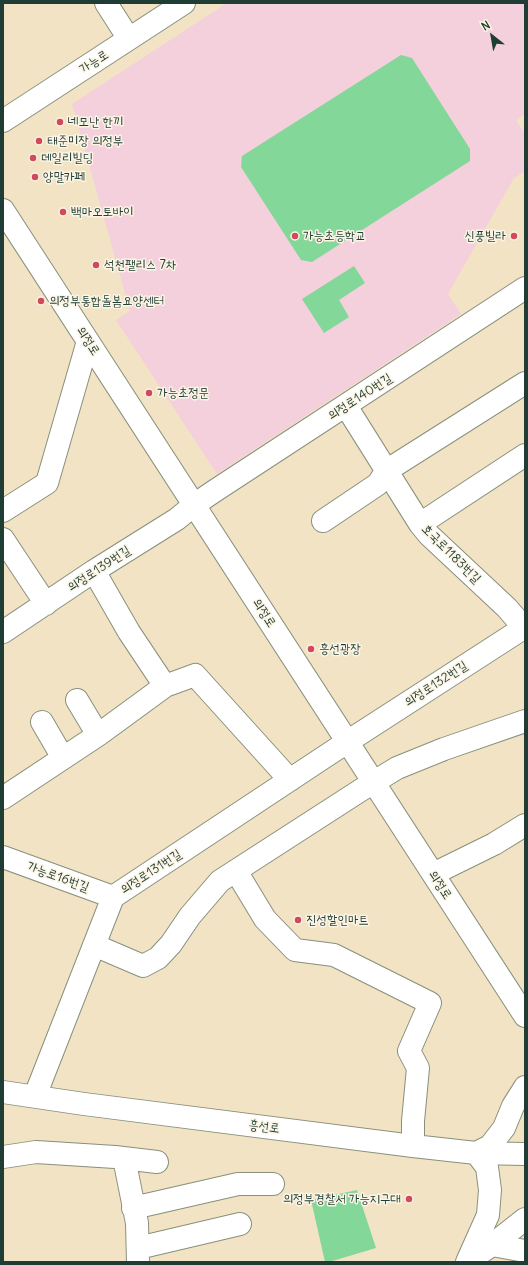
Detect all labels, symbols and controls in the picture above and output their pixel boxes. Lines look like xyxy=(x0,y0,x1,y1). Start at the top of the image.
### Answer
north arrow xyxy=(472,16,512,56)
text: N xyxy=(479,18,493,34)
street label: 가능로 xyxy=(77,47,111,77)
place label: 네모난 한끼 xyxy=(68,114,123,130)
marker: 네모난 한끼 xyxy=(55,117,65,127)
place label: 태준미장 의정부 xyxy=(47,133,123,149)
marker: 태준미장 의정부 xyxy=(34,136,44,146)
place label: 데일리빌딩 xyxy=(41,150,93,166)
marker: 데일리빌딩 xyxy=(28,153,38,163)
place label: 양말카페 xyxy=(43,169,85,185)
marker: 양말카페 xyxy=(30,172,40,182)
place label: 백마오토바이 xyxy=(71,204,134,220)
marker: 백마오토바이 xyxy=(58,207,68,217)
place label: 가능초등학교 xyxy=(303,228,366,244)
place label: 신풍빌라 xyxy=(464,228,506,244)
marker: 가능초등학교 xyxy=(290,231,300,241)
marker: 신풍빌라 xyxy=(509,231,519,241)
place label: 석천팰리스 7차 xyxy=(104,257,176,273)
marker: 석천팰리스 7차 xyxy=(91,260,101,270)
place label: 의정부통합돌봄요양센터 xyxy=(49,293,164,309)
marker: 의정부통합돌봄요양센터 xyxy=(36,296,46,306)
street label: 의정로 xyxy=(73,324,103,358)
street label: 의정로140번길 xyxy=(325,370,395,424)
place label: 가능초정문 xyxy=(157,385,209,401)
marker: 가능초정문 xyxy=(144,388,154,398)
street label: 호국로1183번길 xyxy=(418,521,484,587)
street label: 의정로139번길 xyxy=(64,543,134,595)
street label: 의정로 xyxy=(249,596,279,630)
place label: 흥선광장 xyxy=(319,641,361,657)
marker: 흥선광장 xyxy=(306,644,316,654)
street label: 의정로132번길 xyxy=(402,658,470,710)
street label: 의정로131번길 xyxy=(117,846,185,898)
street label: 가능로16번길 xyxy=(25,859,91,895)
street label: 의정로 xyxy=(425,868,455,902)
place label: 진성할인마트 xyxy=(306,912,369,928)
marker: 진성할인마트 xyxy=(293,915,303,925)
street label: 흥선로 xyxy=(247,1117,281,1137)
place label: 의정부경찰서 가능지구대 xyxy=(283,1191,401,1207)
marker: 의정부경찰서 가능지구대 xyxy=(404,1194,414,1204)

